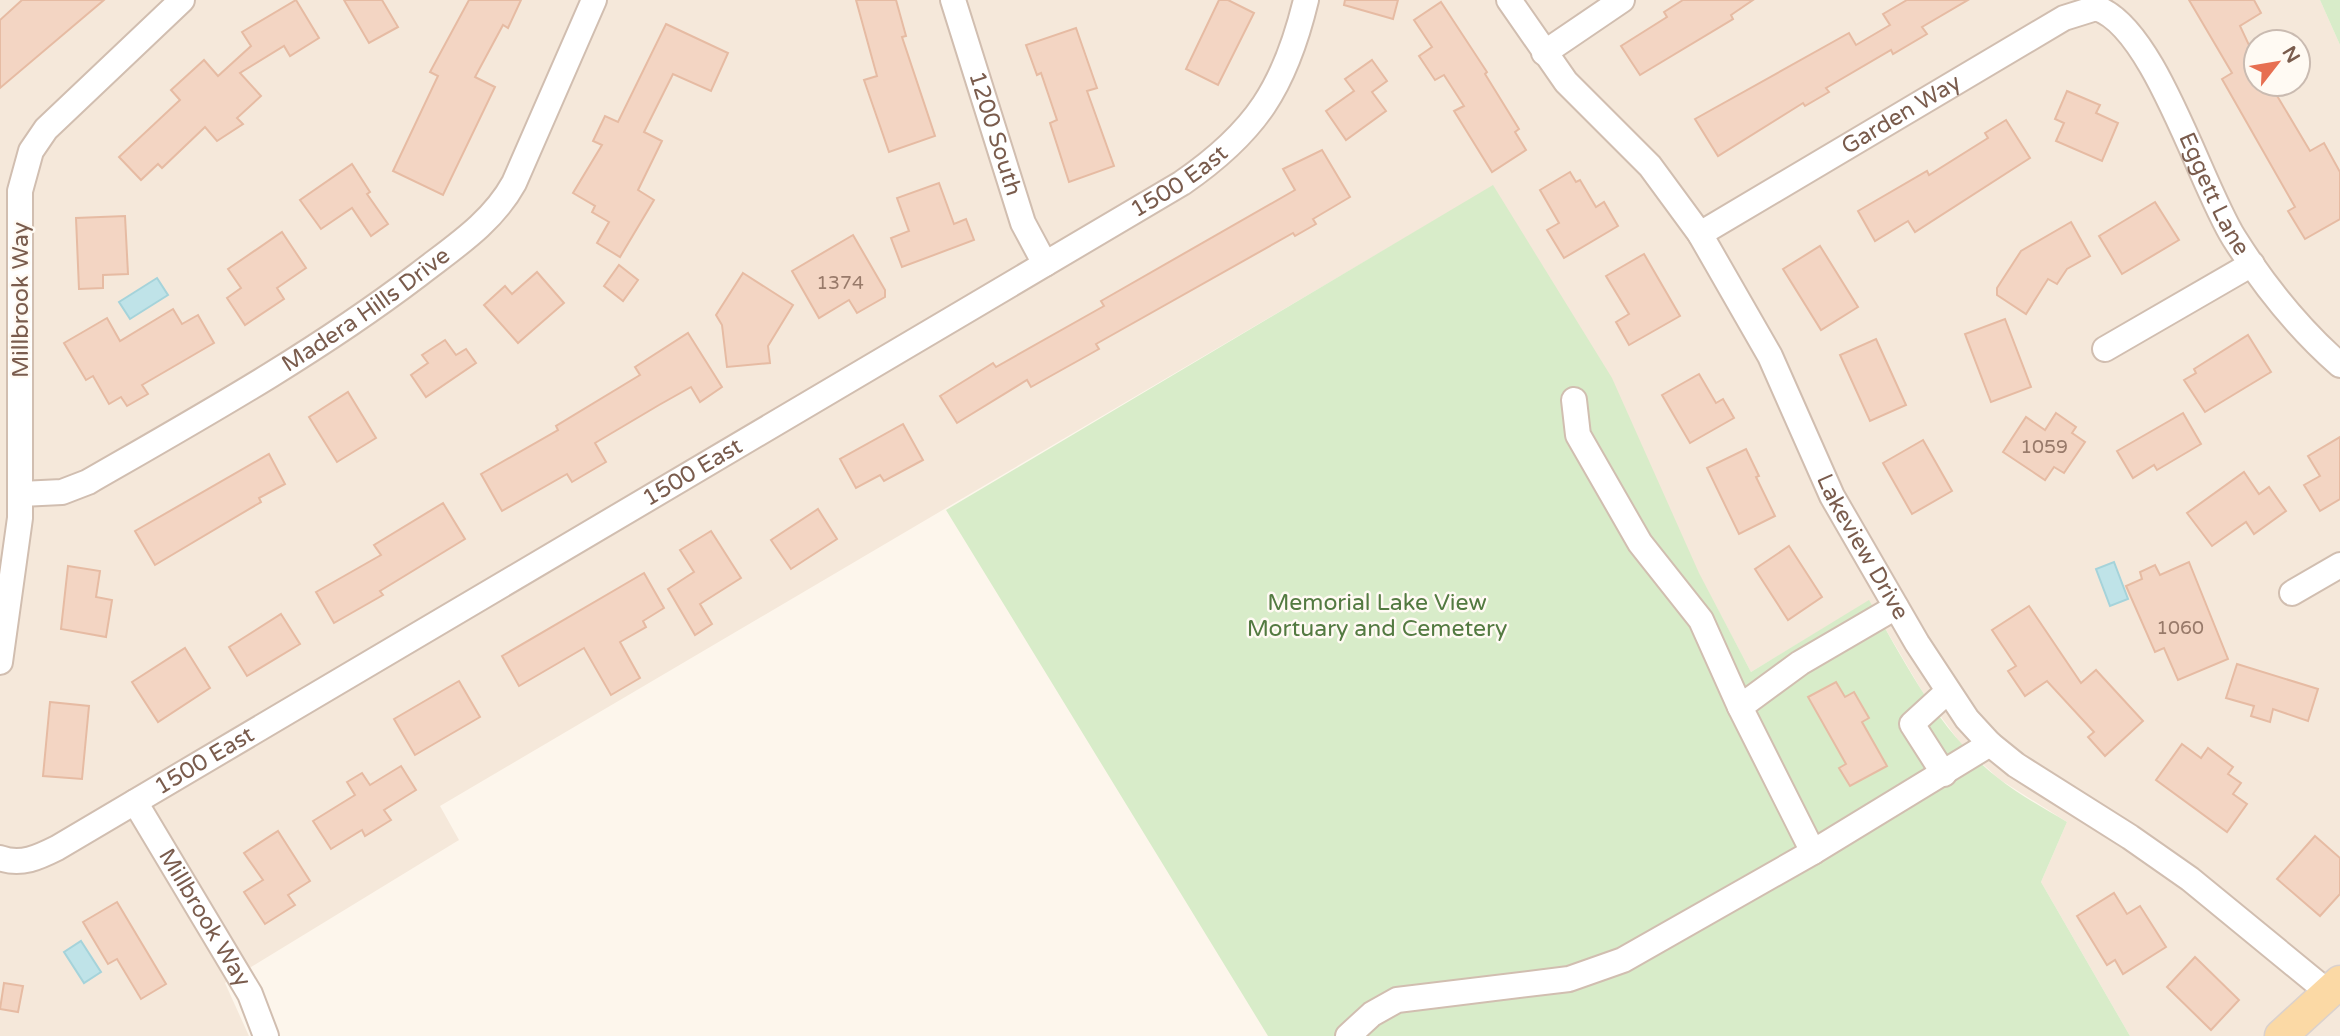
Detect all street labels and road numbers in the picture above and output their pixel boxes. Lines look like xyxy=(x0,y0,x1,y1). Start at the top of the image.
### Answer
street label: 1200 South xyxy=(962,68,1028,199)
street label: Garden Way xyxy=(1837,68,1966,161)
street label: Eggett Lane xyxy=(2172,128,2256,261)
street label: 1500 East xyxy=(1126,139,1234,224)
street label: Millbrook Way xyxy=(7,222,35,378)
street label: Madera Hills Drive xyxy=(277,242,456,378)
street label: 1500 East xyxy=(638,432,748,513)
street label: Lakeview Drive xyxy=(1810,470,1915,625)
street label: 1500 East xyxy=(149,720,259,801)
street label: Millbrook Way xyxy=(152,844,256,992)

